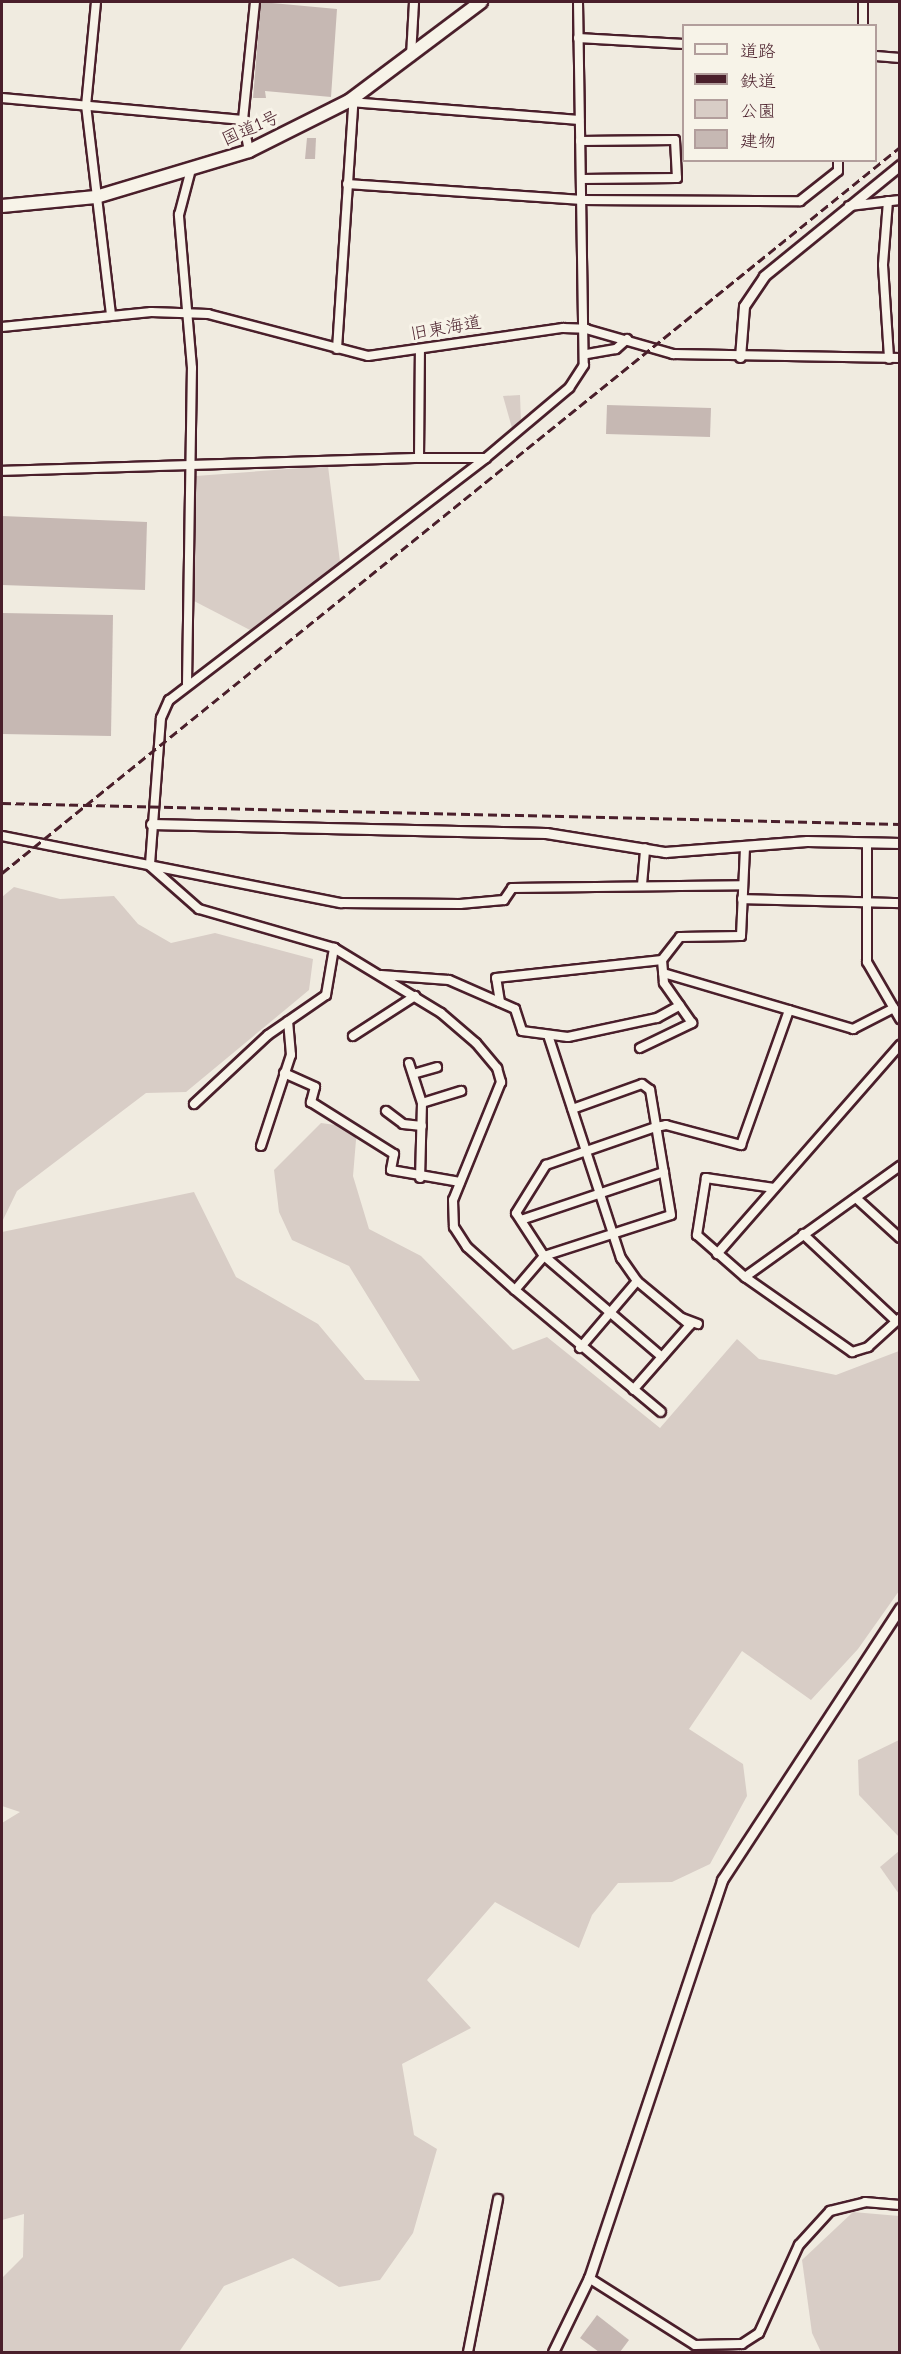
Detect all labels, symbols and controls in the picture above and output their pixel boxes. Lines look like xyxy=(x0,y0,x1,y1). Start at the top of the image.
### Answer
legend xyxy=(682,24,877,162)
text: 道路 xyxy=(740,41,776,62)
text: 鉄道 xyxy=(740,71,776,92)
text: 公園 xyxy=(740,101,776,122)
street label: 国道1号 xyxy=(219,107,283,151)
text: 建物 xyxy=(740,131,776,152)
street label: 旧東海道 xyxy=(409,312,483,346)

